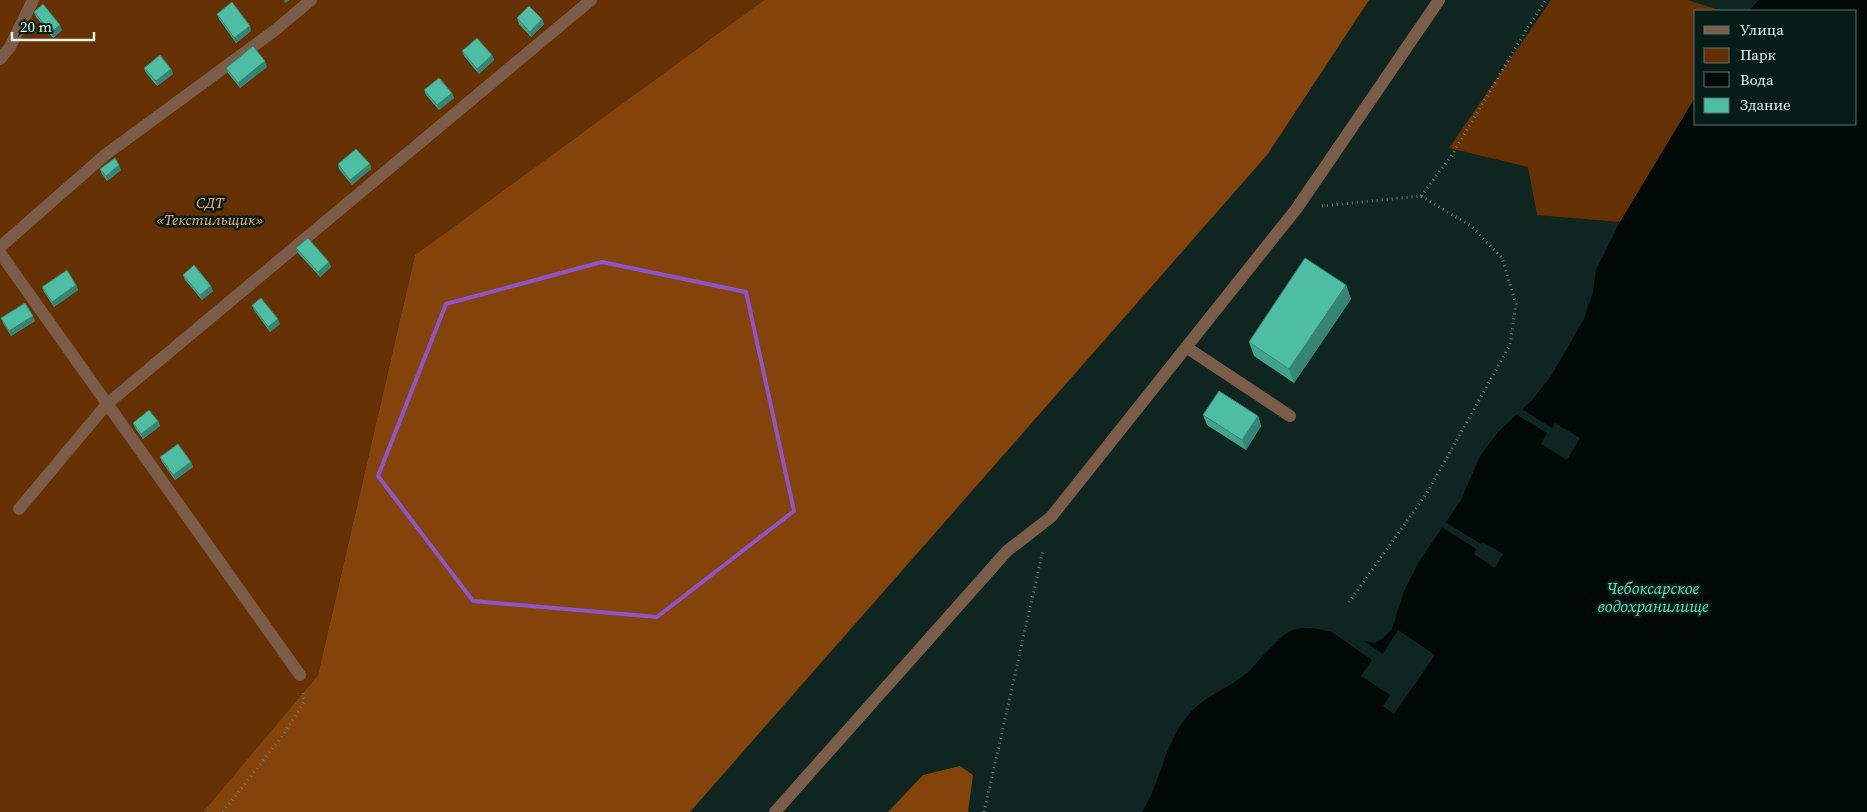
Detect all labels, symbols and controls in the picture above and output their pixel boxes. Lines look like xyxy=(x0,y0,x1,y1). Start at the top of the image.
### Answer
scale bar xyxy=(12,10,95,42)
legend xyxy=(1694,10,1857,125)
text: 20 m xyxy=(20,16,52,37)
text: Улица xyxy=(1740,19,1784,40)
text: Парк xyxy=(1740,44,1776,65)
text: Вода xyxy=(1740,69,1774,90)
text: Здание xyxy=(1740,94,1791,115)
park label: СДТ «Текстильщик» xyxy=(156,192,264,230)
water label: Чебоксарское водохранилище xyxy=(1597,577,1709,617)

